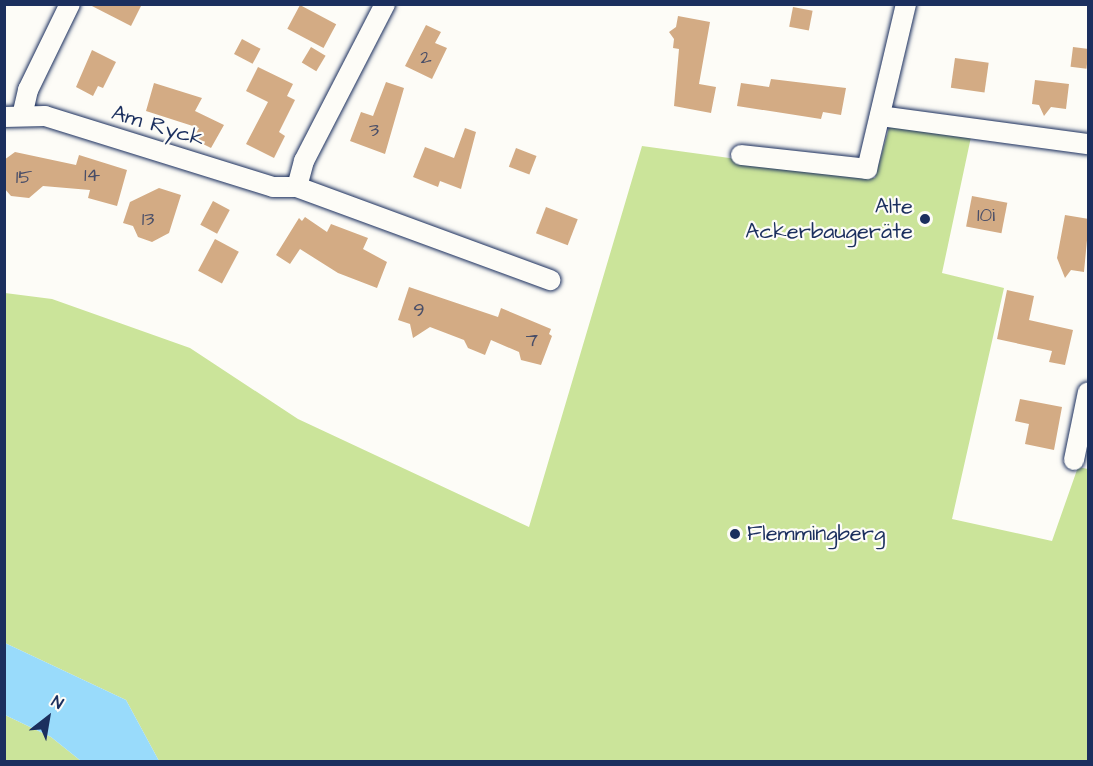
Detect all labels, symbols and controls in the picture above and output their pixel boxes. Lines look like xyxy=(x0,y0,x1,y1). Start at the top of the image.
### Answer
house number: 2 xyxy=(420,45,432,69)
street label: Am Ryck xyxy=(109,99,207,153)
house number: 3 xyxy=(369,118,379,142)
house number: 14 xyxy=(84,163,100,187)
house number: 15 xyxy=(16,165,32,189)
place label: Alte Ackerbaugeräte xyxy=(745,193,913,244)
house number: 10i xyxy=(977,203,995,227)
house number: 13 xyxy=(142,207,154,231)
marker: Alte Ackerbaugeräte xyxy=(918,212,932,226)
house number: 9 xyxy=(413,298,425,322)
house number: 7 xyxy=(526,328,538,352)
place label: Flemmingberg xyxy=(747,521,885,547)
marker: Flemmingberg xyxy=(728,527,742,541)
north arrow xyxy=(18,688,78,748)
text: N xyxy=(47,691,67,715)

